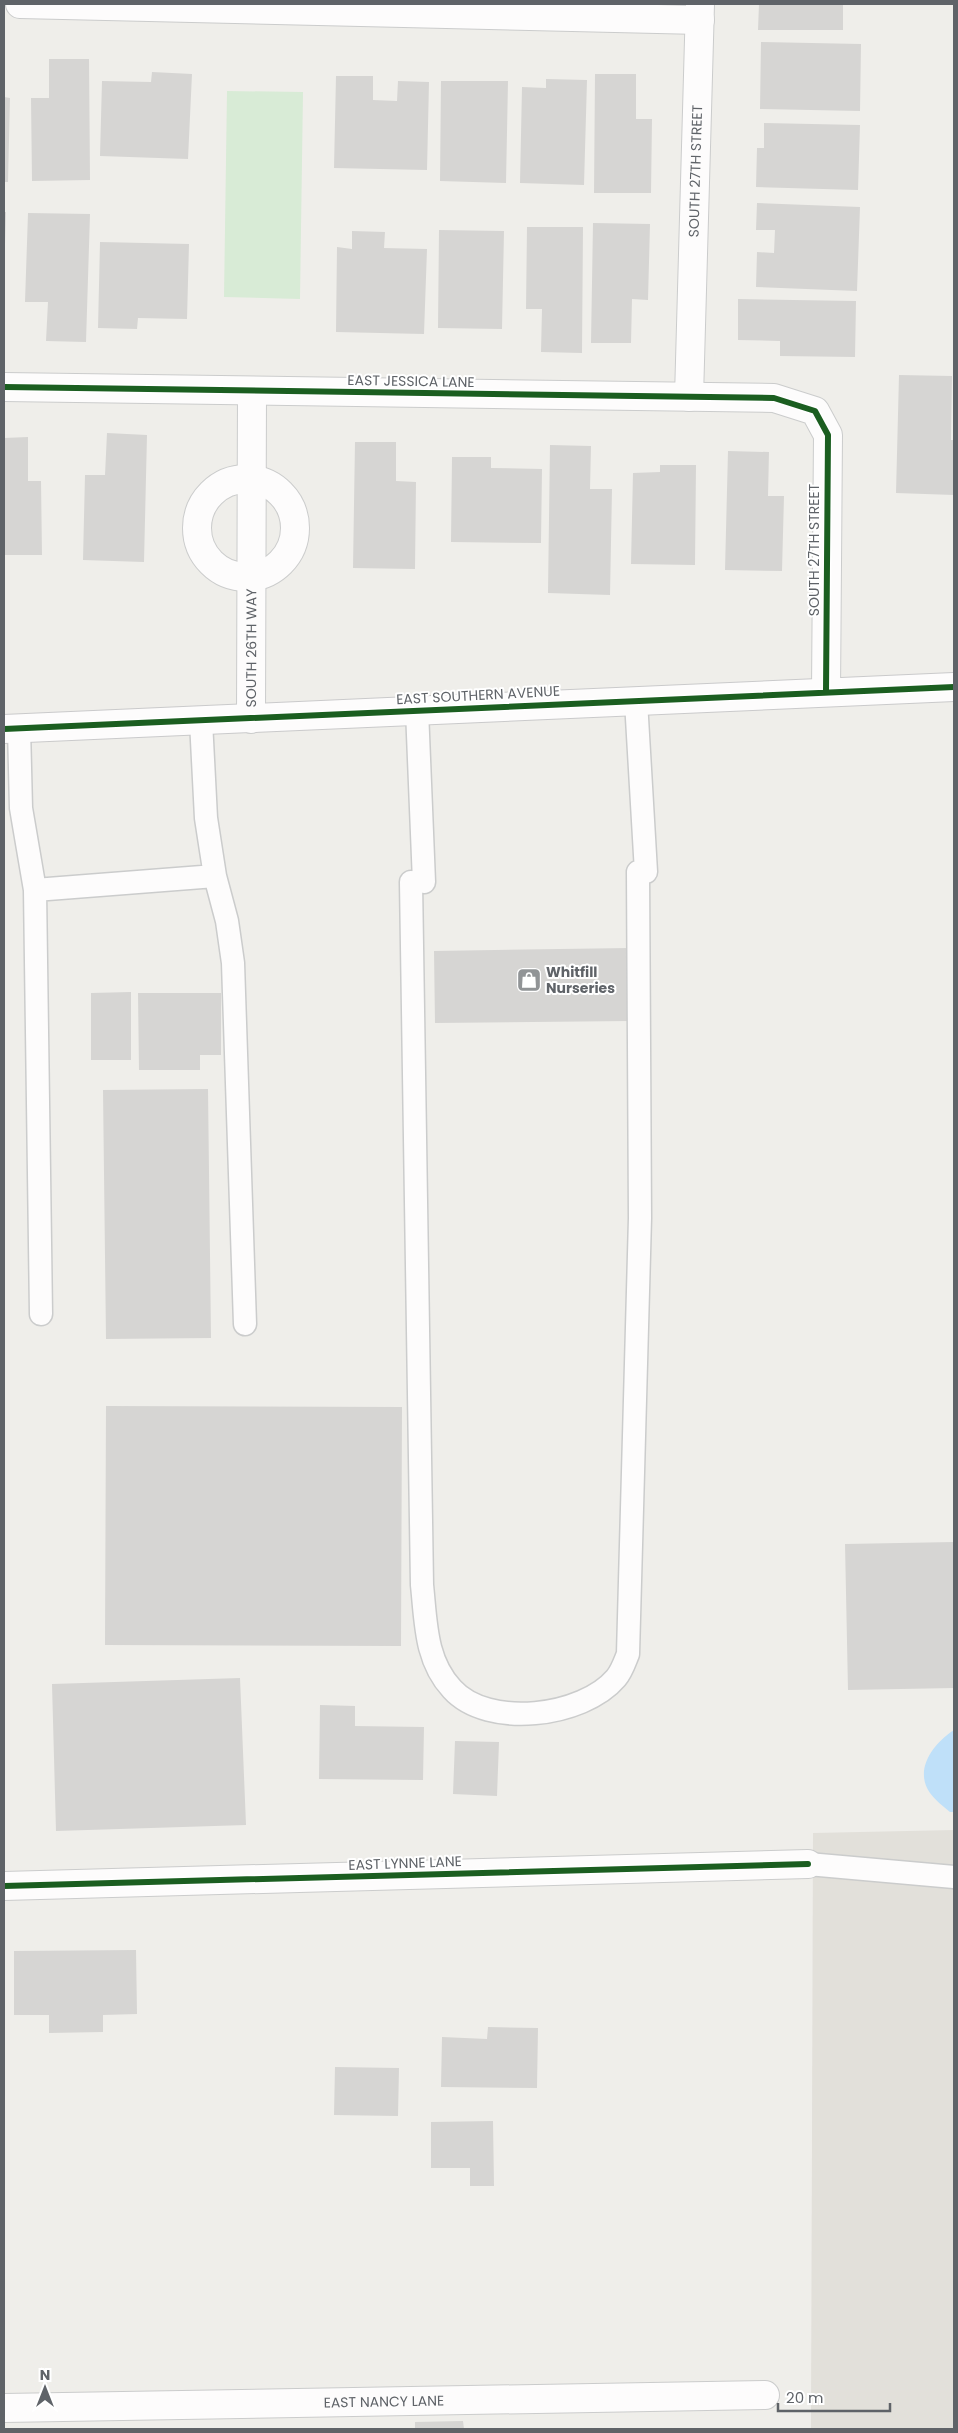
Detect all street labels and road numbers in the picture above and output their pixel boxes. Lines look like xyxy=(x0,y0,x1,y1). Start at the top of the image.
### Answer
street label: SOUTH 27TH STREET xyxy=(683,104,707,238)
street label: EAST JESSICA LANE xyxy=(347,370,475,392)
street label: SOUTH 27TH STREET xyxy=(804,483,824,616)
street label: SOUTH 26TH WAY xyxy=(241,588,261,708)
street label: EAST SOUTHERN AVENUE xyxy=(396,681,560,709)
street label: EAST LYNNE LANE xyxy=(348,1851,462,1875)
street label: EAST NANCY LANE xyxy=(323,2390,444,2413)

